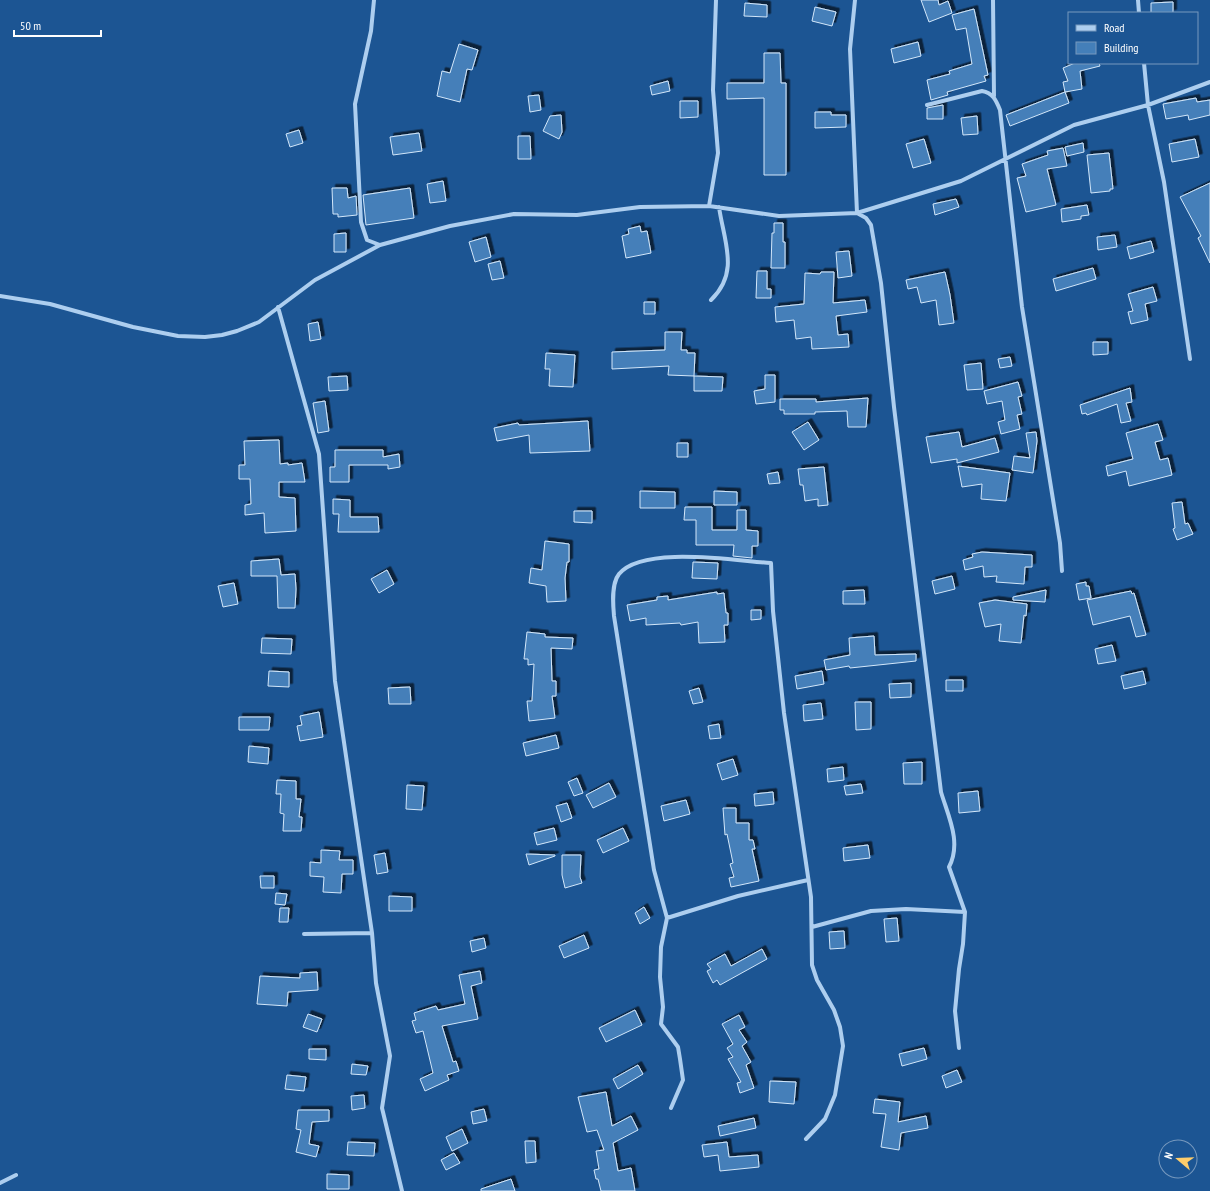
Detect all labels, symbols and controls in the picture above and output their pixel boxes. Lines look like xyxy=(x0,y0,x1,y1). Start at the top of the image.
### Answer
scale bar xyxy=(14,12,101,38)
legend xyxy=(1068,12,1198,64)
text: 50 m xyxy=(20,18,41,33)
text: Road xyxy=(1104,20,1124,35)
text: Building xyxy=(1104,40,1139,55)
north arrow xyxy=(1158,1139,1198,1179)
text: N xyxy=(1161,1151,1176,1161)

